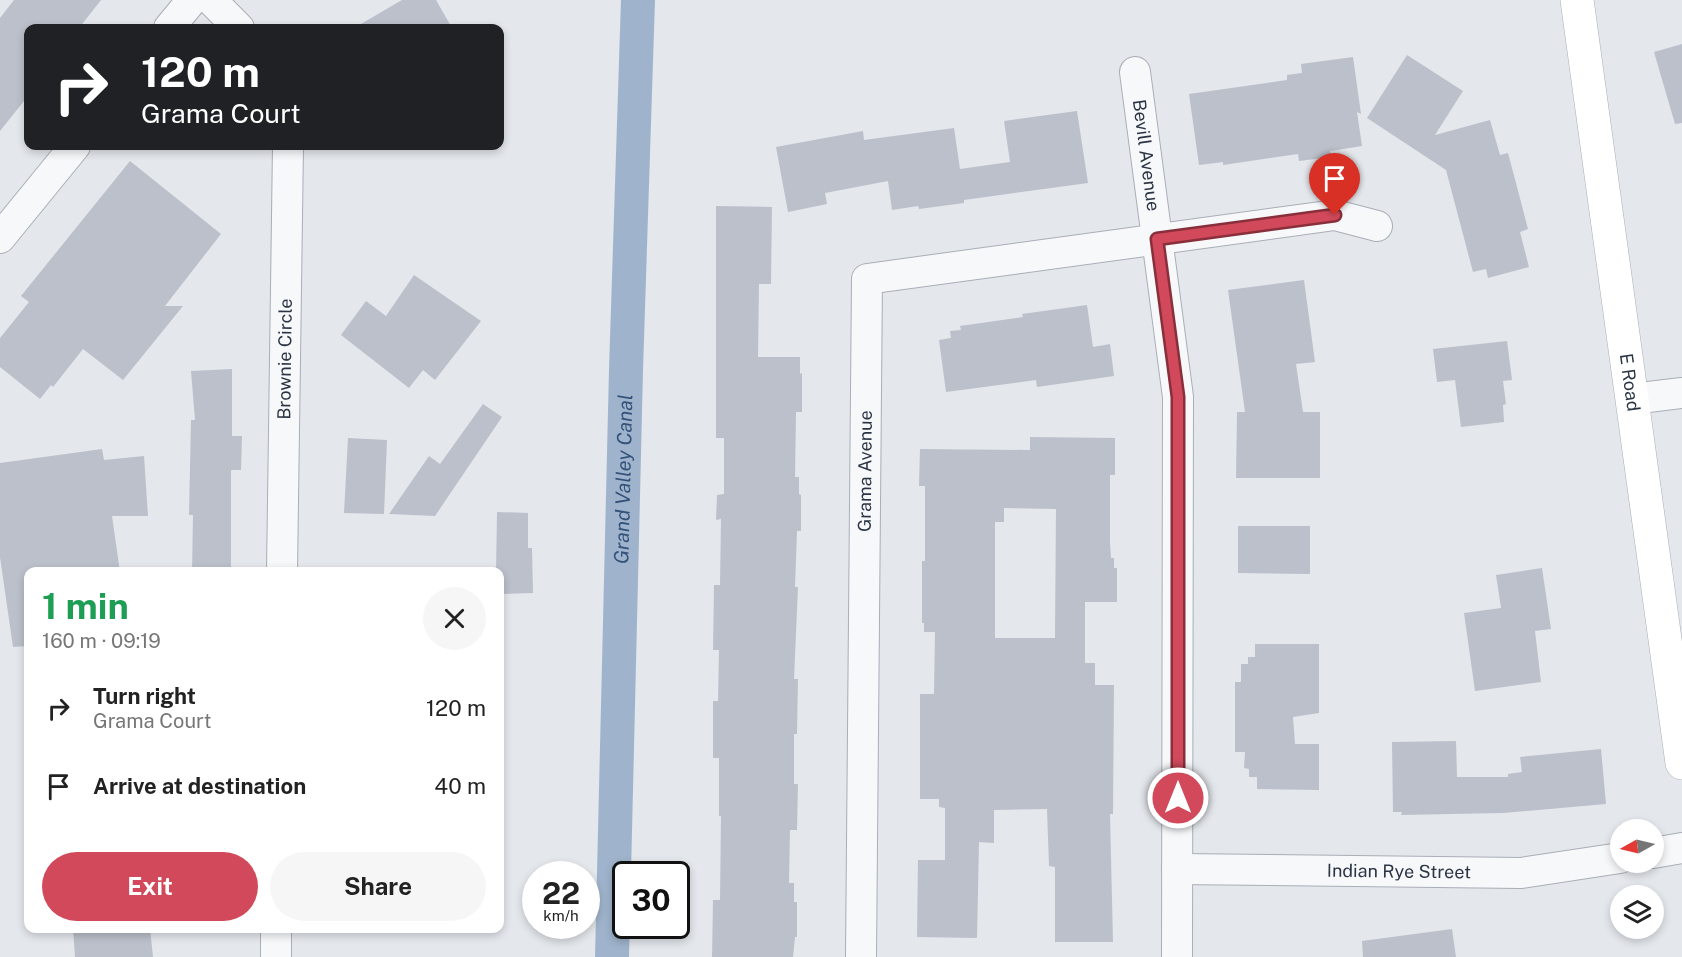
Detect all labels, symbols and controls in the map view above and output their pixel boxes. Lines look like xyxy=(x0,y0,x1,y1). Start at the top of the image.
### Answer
text: 120 m xyxy=(141,47,260,96)
icon: right xyxy=(42,48,120,126)
text: Grama Court xyxy=(141,97,301,129)
street label: Bevill Avenue xyxy=(1129,98,1164,212)
pin xyxy=(1309,153,1360,215)
icon: arrive xyxy=(1318,162,1351,195)
street label: Brownie Circle xyxy=(273,298,296,420)
street label: E Road xyxy=(1616,352,1644,413)
water label: Grand Valley Canal xyxy=(609,394,637,564)
street label: Grama Avenue xyxy=(854,410,876,532)
text: 1 min xyxy=(42,585,129,627)
button: close xyxy=(423,587,486,650)
text: 160 m · 09:19 xyxy=(42,629,161,653)
text: Turn right xyxy=(93,683,196,709)
icon: right xyxy=(42,692,75,725)
text: 120 m xyxy=(426,695,486,721)
text: Grama Court xyxy=(93,709,211,733)
position arrow xyxy=(1146,766,1210,830)
icon: arrive xyxy=(42,770,75,803)
text: Arrive at destination xyxy=(93,773,306,799)
text: 40 m xyxy=(434,773,486,799)
north arrow xyxy=(1610,819,1664,873)
map controls xyxy=(1610,819,1664,939)
button: Exit xyxy=(42,852,258,921)
button: Share xyxy=(270,852,486,921)
street label: Indian Rye Street xyxy=(1327,860,1471,882)
speed limit sign: 30 xyxy=(612,861,690,939)
text: 22 xyxy=(542,875,580,911)
button: layers xyxy=(1610,885,1664,939)
text: km/h xyxy=(543,907,579,924)

